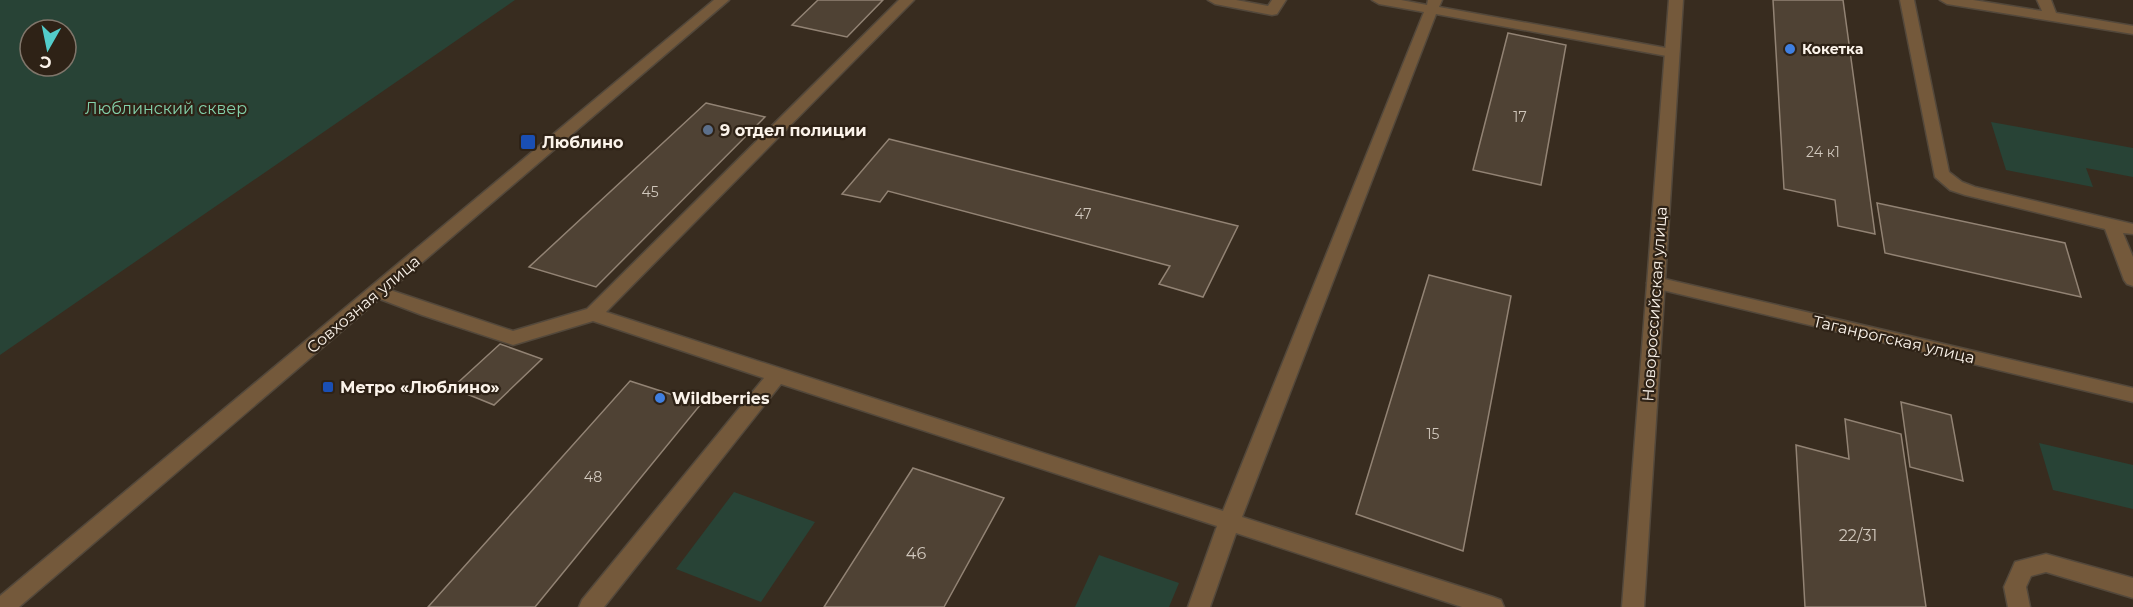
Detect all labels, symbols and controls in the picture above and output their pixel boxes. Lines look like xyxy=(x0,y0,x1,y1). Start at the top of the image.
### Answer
north arrow xyxy=(18,18,78,78)
place label: Кокетка xyxy=(1802,40,1863,58)
marker: Кокетка xyxy=(1783,42,1797,56)
text: С xyxy=(38,52,53,73)
park label: Люблинский сквер xyxy=(85,99,247,118)
house number: 17 xyxy=(1513,108,1527,126)
place label: 9 отдел полиции xyxy=(720,121,867,140)
marker: 9 отдел полиции xyxy=(701,123,715,137)
marker: Люблино xyxy=(519,133,537,151)
place label: Люблино xyxy=(542,133,623,152)
house number: 24 к1 xyxy=(1806,143,1840,161)
house number: 45 xyxy=(641,183,659,201)
house number: 47 xyxy=(1075,205,1091,223)
street label: Новороссийская улица xyxy=(1638,206,1671,402)
street label: Совхозная улица xyxy=(303,252,424,357)
street label: Таганрогская улица xyxy=(1811,312,1977,367)
place label: Метро «Люблино» xyxy=(340,378,500,397)
marker: Метро «Люблино» xyxy=(321,380,335,394)
place label: Wildberries xyxy=(672,389,770,408)
marker: Wildberries xyxy=(653,391,667,405)
house number: 15 xyxy=(1427,425,1440,443)
house number: 48 xyxy=(584,468,602,486)
house number: 22/31 xyxy=(1839,526,1877,545)
house number: 46 xyxy=(906,544,926,563)

